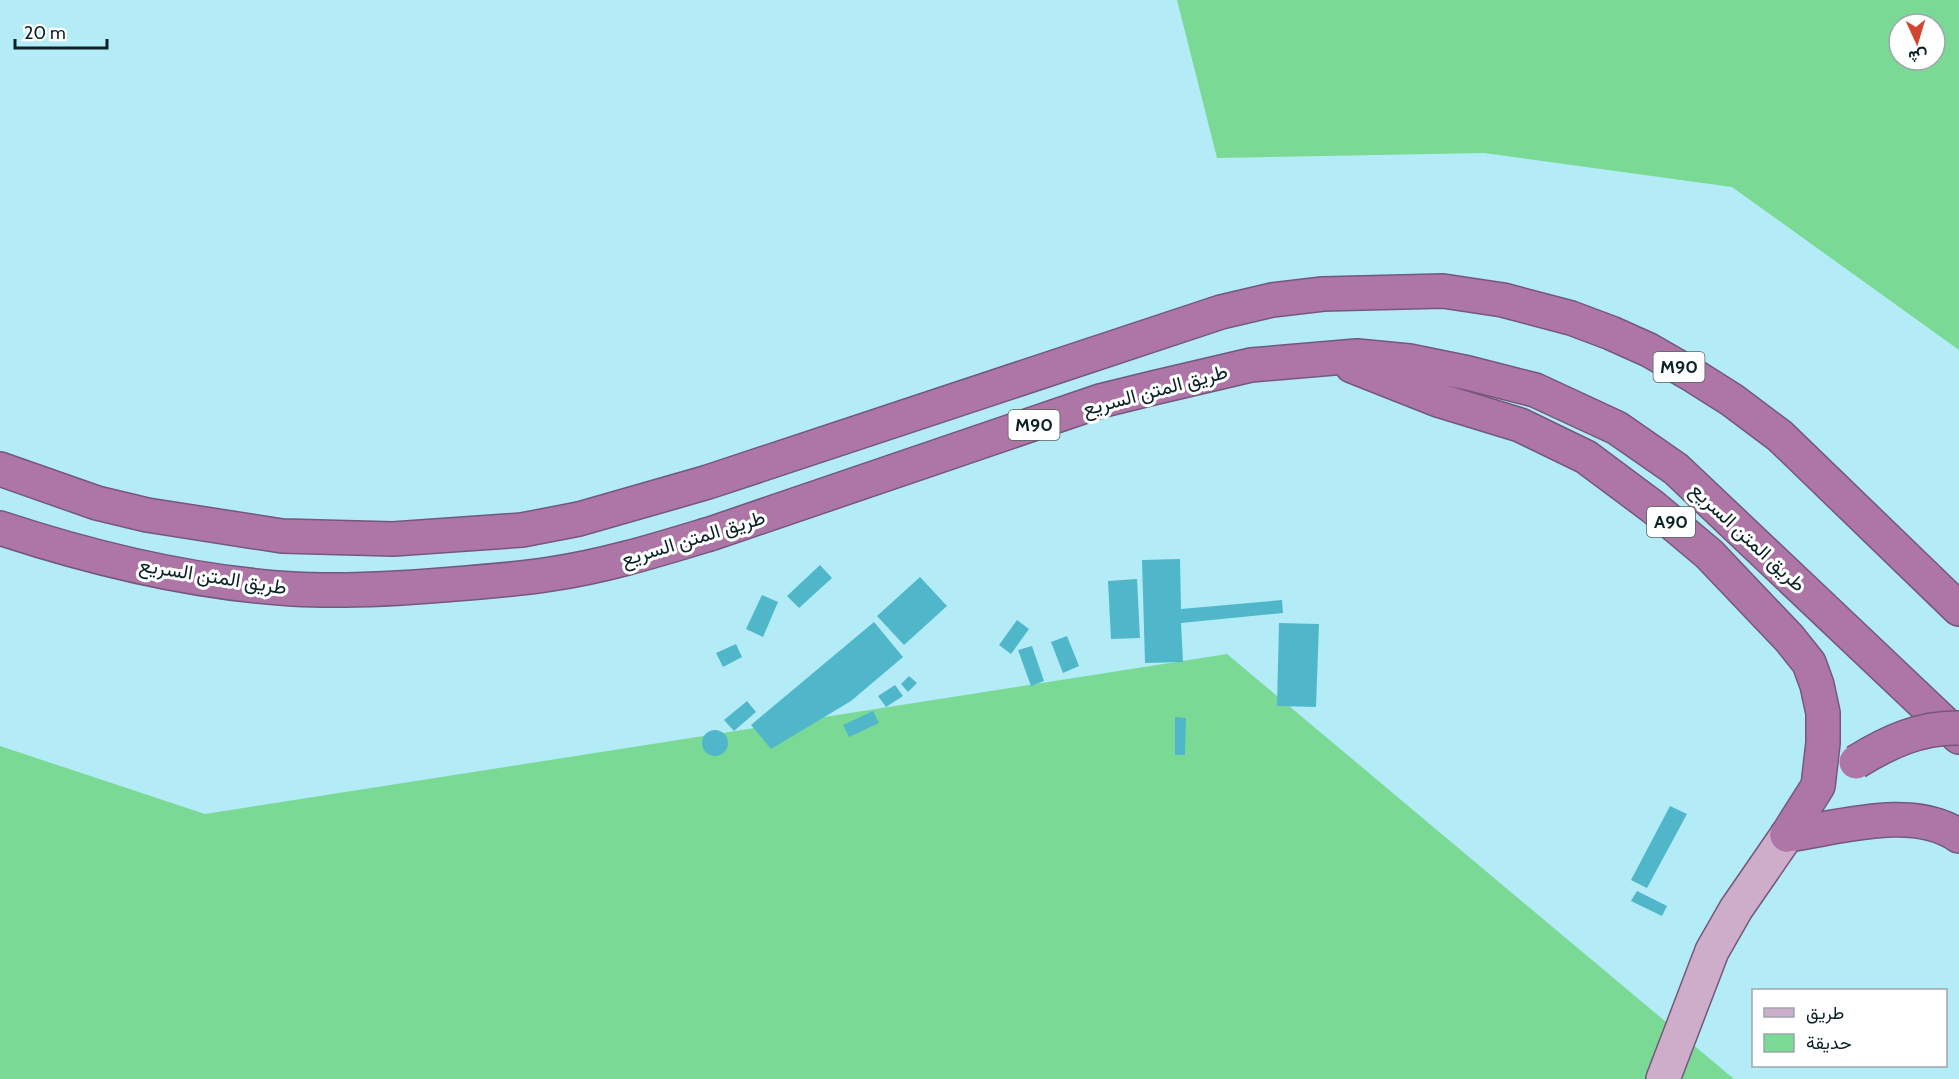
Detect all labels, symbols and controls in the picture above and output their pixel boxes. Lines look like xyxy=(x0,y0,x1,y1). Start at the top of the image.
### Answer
scale bar xyxy=(15,12,106,50)
north arrow xyxy=(1887,12,1947,72)
text: 20 m xyxy=(24,22,66,44)
text: ش xyxy=(1908,46,1928,67)
road number: M90 xyxy=(1654,352,1704,382)
street label: طريق المتن السريع xyxy=(1080,359,1231,423)
road number: M90 xyxy=(1008,410,1060,440)
street label: طريق المتن السريع xyxy=(1684,477,1811,598)
street label: طريق المتن السريع xyxy=(618,505,768,573)
road number: A90 xyxy=(1647,507,1695,537)
street label: طريق المتن السريع xyxy=(137,552,289,601)
legend xyxy=(1752,989,1947,1067)
text: طريق xyxy=(1806,1002,1844,1024)
text: حديقة xyxy=(1806,1032,1852,1054)

